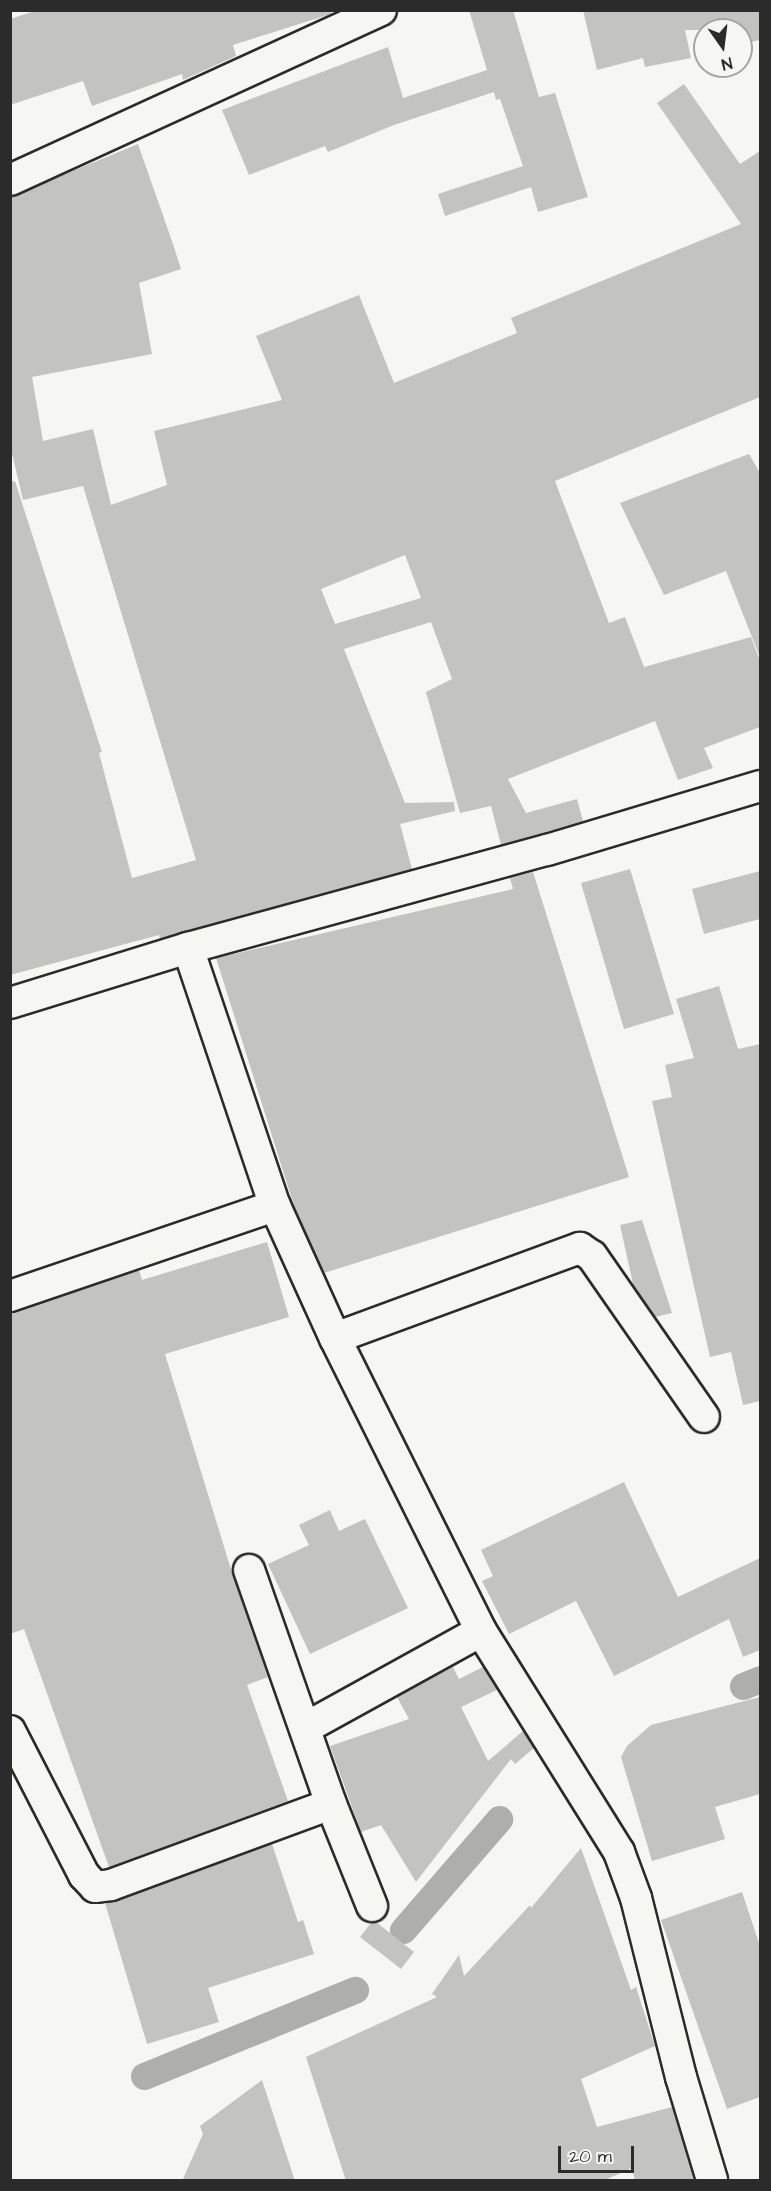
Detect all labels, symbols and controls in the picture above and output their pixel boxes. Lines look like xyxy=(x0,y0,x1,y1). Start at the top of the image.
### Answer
north arrow xyxy=(693,18,753,78)
text: N xyxy=(719,52,734,75)
scale bar xyxy=(561,2134,638,2172)
text: 20 m xyxy=(569,2144,612,2169)

